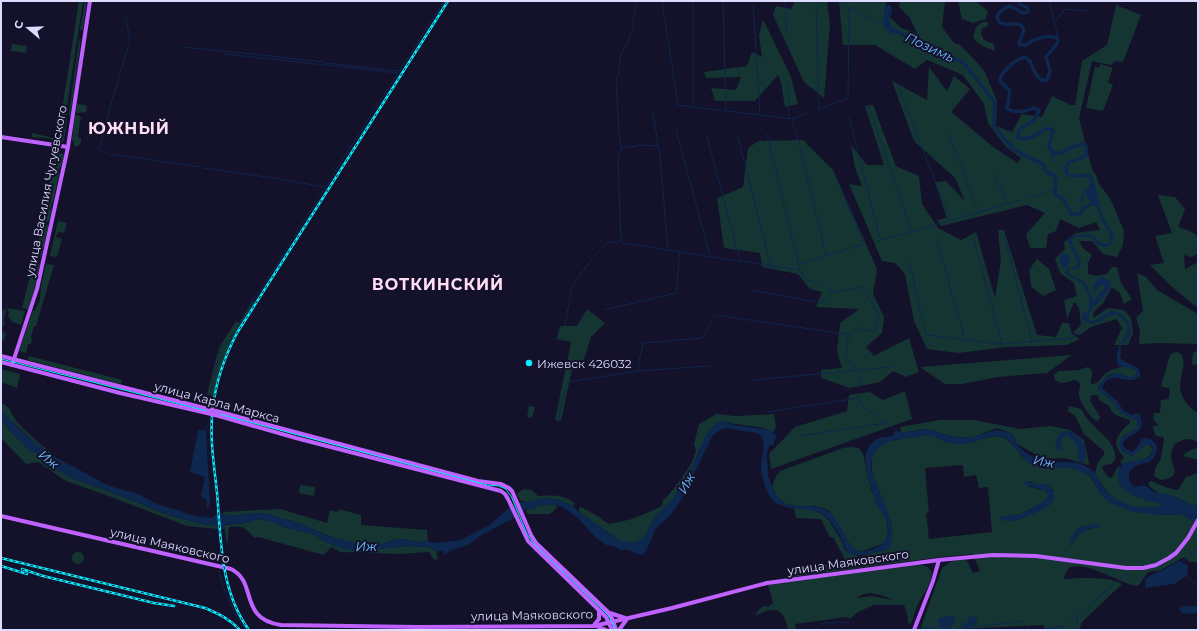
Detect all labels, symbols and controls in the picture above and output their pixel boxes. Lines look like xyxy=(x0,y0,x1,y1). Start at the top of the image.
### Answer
north arrow xyxy=(8,8,48,48)
text: С xyxy=(11,19,26,31)
water label: Позимь xyxy=(903,29,957,65)
street label: улица Василия Чугуевского xyxy=(22,104,70,279)
district label: ЮЖНЫЙ xyxy=(88,118,170,138)
district label: ВОТКИНСКИЙ xyxy=(372,274,504,294)
place label: Ижевск 426032 xyxy=(537,356,632,371)
marker: Ижевск 426032 xyxy=(524,358,534,368)
street label: улица Карла Маркса xyxy=(152,378,281,426)
water label: Иж xyxy=(36,446,63,473)
water label: Иж xyxy=(1032,451,1057,471)
water label: Иж xyxy=(674,469,699,496)
street label: улица Маяковского xyxy=(108,524,232,566)
water label: Иж xyxy=(355,538,378,554)
street label: улица Маяковского xyxy=(785,546,910,578)
street label: улица Маяковского xyxy=(470,606,594,624)

